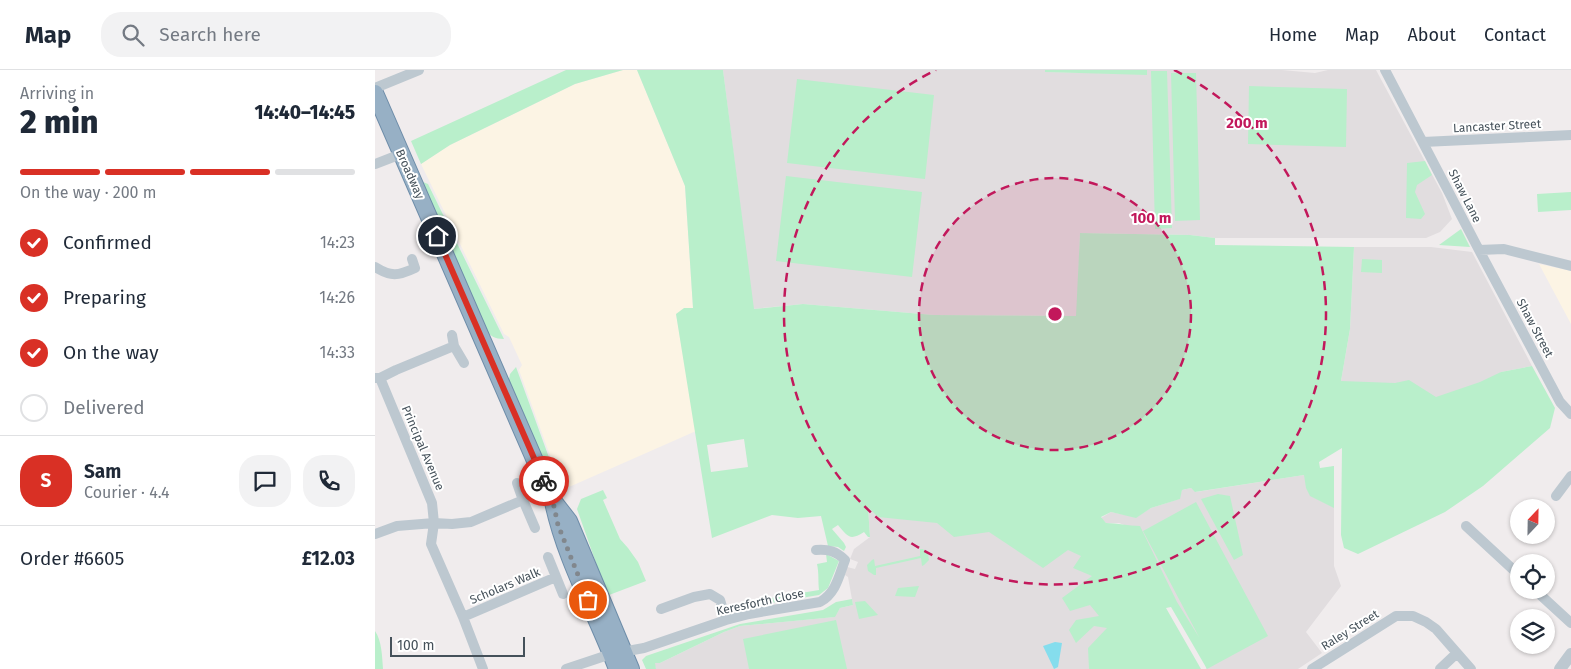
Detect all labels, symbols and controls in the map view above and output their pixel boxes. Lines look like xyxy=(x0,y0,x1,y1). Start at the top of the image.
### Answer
search box xyxy=(101,12,451,57)
text: Map xyxy=(25,21,71,49)
icon: search xyxy=(119,21,147,49)
text: Search here xyxy=(159,23,261,46)
text: Home xyxy=(1269,24,1317,46)
text: Map xyxy=(1345,24,1379,46)
text: About xyxy=(1407,24,1456,46)
text: Contact xyxy=(1484,24,1546,46)
text: Arriving in xyxy=(20,84,94,103)
text: 14:40–14:45 xyxy=(254,101,355,124)
text: 2 min xyxy=(20,103,98,141)
text: 200 m xyxy=(1226,114,1268,132)
street label: Lancaster Street xyxy=(1453,117,1542,135)
street label: Broadway xyxy=(393,147,427,201)
street label: Shaw Lane xyxy=(1446,167,1484,225)
text: On the way · 200 m xyxy=(20,183,156,202)
text: 100 m xyxy=(1131,209,1171,227)
pin xyxy=(416,215,458,257)
icon: home xyxy=(423,222,451,250)
icon: check xyxy=(20,229,48,257)
text: Confirmed xyxy=(63,231,152,254)
text: 14:23 xyxy=(320,233,355,252)
icon: check xyxy=(20,284,48,312)
text: Preparing xyxy=(63,286,146,309)
text: 14:26 xyxy=(319,288,355,307)
street label: Shaw Street xyxy=(1514,296,1557,360)
centre of rings xyxy=(1046,305,1064,323)
icon: check xyxy=(20,339,48,367)
text: On the way xyxy=(63,341,159,364)
text: 14:33 xyxy=(320,343,355,362)
text: Delivered xyxy=(63,396,145,419)
street label: Principal Avenue xyxy=(399,403,447,493)
button: chat xyxy=(239,455,291,507)
button: phone xyxy=(303,455,355,507)
courier xyxy=(519,456,569,506)
text: Sam xyxy=(84,460,121,483)
icon: bike xyxy=(530,467,558,495)
text: S xyxy=(41,469,51,492)
text: Courier · 4.4 xyxy=(84,483,170,502)
north arrow xyxy=(1510,499,1555,544)
map controls xyxy=(1510,499,1555,654)
text: Order #6605 xyxy=(20,547,124,570)
text: £12.03 xyxy=(302,547,355,570)
button: locate xyxy=(1510,554,1555,599)
street label: Scholars Walk xyxy=(468,565,543,607)
pin xyxy=(567,579,609,621)
icon: bag xyxy=(574,586,602,614)
street label: Keresforth Close xyxy=(715,586,805,618)
street label: Raley Street xyxy=(1319,606,1382,653)
button: layers xyxy=(1510,609,1555,654)
scale bar xyxy=(390,634,525,657)
text: 100 m xyxy=(397,637,434,654)

